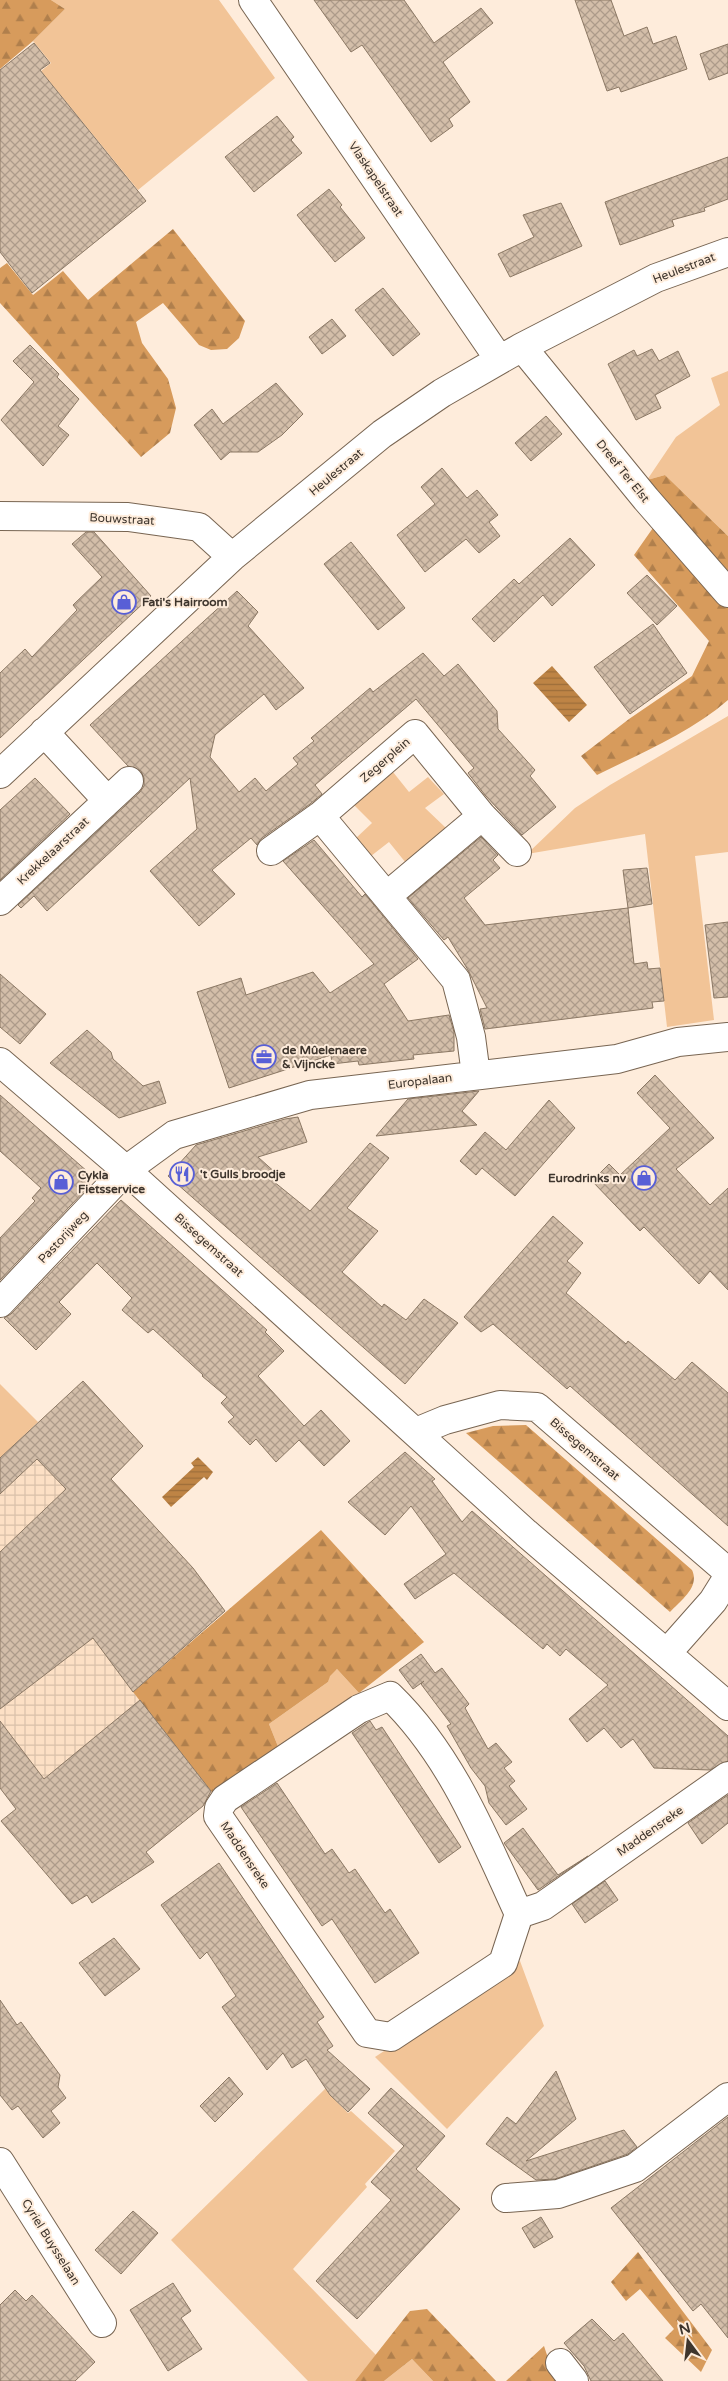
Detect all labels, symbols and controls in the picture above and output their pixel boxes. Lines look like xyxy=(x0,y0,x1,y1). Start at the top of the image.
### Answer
street label: Vlaskapelstraat xyxy=(346,139,406,219)
street label: Heulestraat xyxy=(651,250,718,286)
street label: Dreef Ter Elst xyxy=(593,437,653,505)
street label: Heulestraat xyxy=(306,445,366,498)
street label: Bouwstraat xyxy=(89,510,155,528)
shop icon: Fati's Hairroom xyxy=(111,589,137,615)
place label: Fati's Hairroom xyxy=(142,595,228,609)
street label: Zegerplein xyxy=(357,735,413,785)
street label: Krekkelaarstraat xyxy=(14,814,92,888)
place label: de Mûelenaere & Vijncke xyxy=(282,1043,367,1072)
office icon: de Mûelenaere & Vijncke xyxy=(251,1044,277,1070)
street label: Europalaan xyxy=(387,1070,453,1092)
restaurant icon: 't Gulls broodje xyxy=(169,1161,195,1187)
shop icon: Eurodrinks nv xyxy=(631,1165,657,1191)
place label: 't Gulls broodje xyxy=(200,1167,286,1182)
place label: Cykla Fietsservice xyxy=(78,1168,145,1196)
shop icon: Cykla Fietsservice xyxy=(48,1169,74,1195)
place label: Eurodrinks nv xyxy=(548,1171,627,1185)
street label: Pastorijweg xyxy=(35,1208,91,1266)
street label: Bissegemstraat xyxy=(172,1210,247,1280)
street label: Bissegemstraat xyxy=(547,1415,623,1483)
street label: Maddensreke xyxy=(614,1803,686,1859)
street label: Maddensreke xyxy=(217,1819,273,1891)
street label: Cyriel Buysselaan xyxy=(19,2196,83,2288)
north arrow xyxy=(663,2316,713,2366)
text: N xyxy=(677,2319,692,2339)

